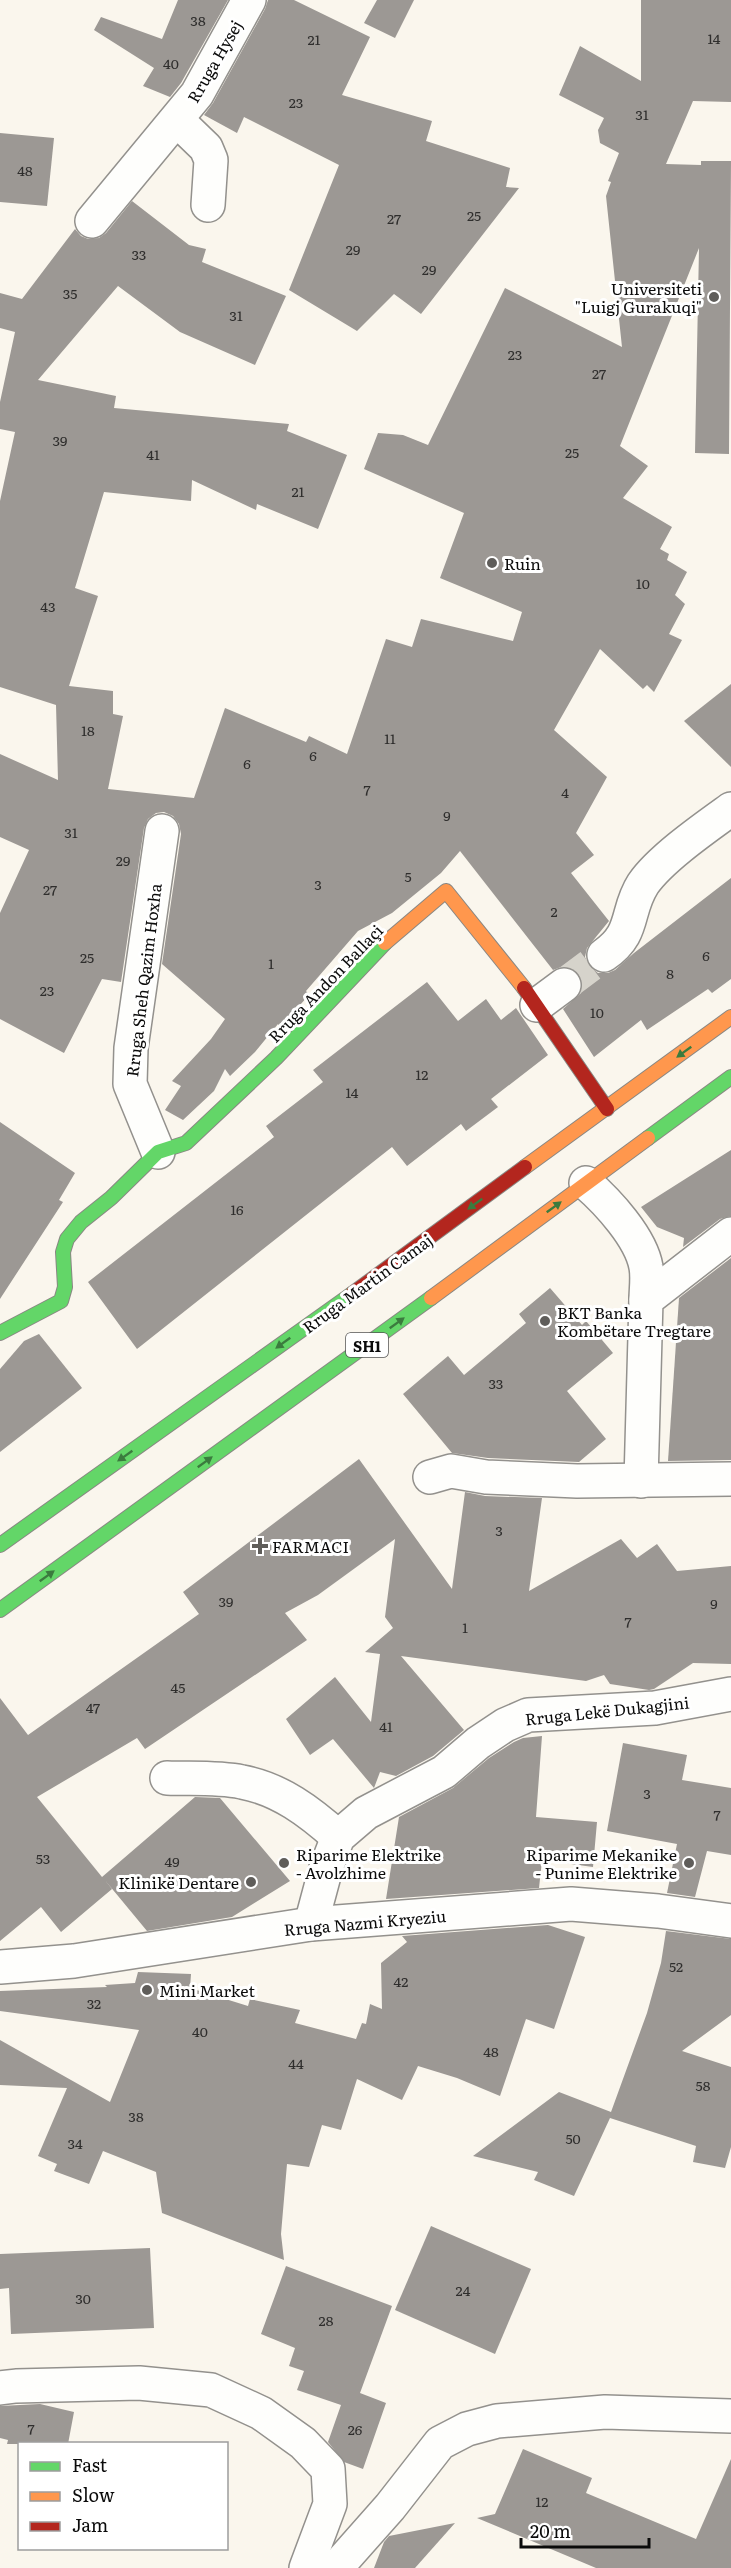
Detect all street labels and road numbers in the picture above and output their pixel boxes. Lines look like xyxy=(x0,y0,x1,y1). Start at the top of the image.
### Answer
street label: Rruga Hysej xyxy=(181,15,247,107)
street label: Rruga Sheh Qazim Hoxha xyxy=(119,881,167,1078)
street label: Rruga Andon Ballaçi xyxy=(262,919,388,1047)
street label: Rruga Martin Camaj xyxy=(297,1228,437,1338)
road number: SH1 xyxy=(346,1333,388,1357)
street label: Rruga Lekë Dukagjini xyxy=(524,1689,690,1731)
street label: Rruga Nazmi Kryeziu xyxy=(283,1903,447,1941)

